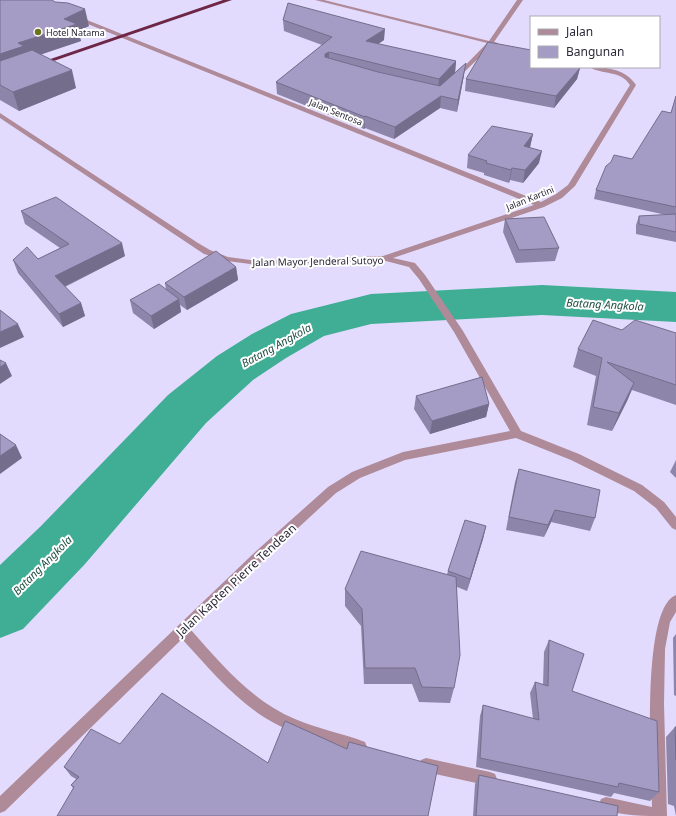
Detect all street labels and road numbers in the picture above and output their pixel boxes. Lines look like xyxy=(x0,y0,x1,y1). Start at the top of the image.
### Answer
street label: Jalan Sentosa xyxy=(306,95,365,129)
street label: Jalan Kartini xyxy=(503,182,556,214)
street label: Jalan Mayor Jenderal Sutoyo xyxy=(251,253,384,269)
street label: Jalan Kapten Pierre Tendean xyxy=(171,520,300,641)

